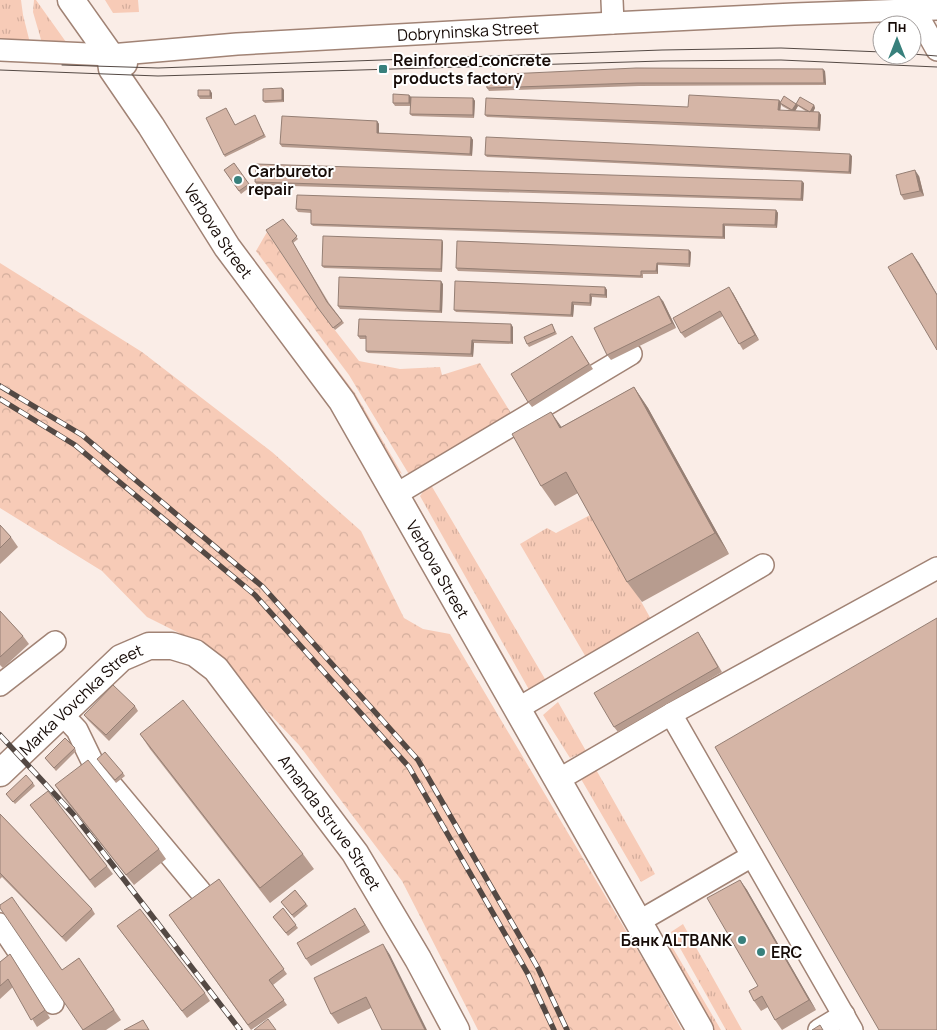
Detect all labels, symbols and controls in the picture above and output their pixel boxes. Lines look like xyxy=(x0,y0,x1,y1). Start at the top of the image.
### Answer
north arrow xyxy=(872,15,922,65)
street label: Dobryninska Street xyxy=(397,16,540,46)
text: Пн xyxy=(888,17,906,36)
place label: Reinforced concrete products factory xyxy=(393,49,551,89)
marker: Reinforced concrete products factory xyxy=(377,63,389,75)
place label: Carburetor repair xyxy=(248,160,334,200)
marker: Carburetor repair xyxy=(232,174,244,186)
street label: Verbova Street xyxy=(179,180,258,283)
street label: Verbova Street xyxy=(401,516,474,622)
street label: Marka Vovchka Street xyxy=(14,639,146,760)
street label: Amanda Struve Street xyxy=(273,750,386,895)
place label: Банк ALTBANK xyxy=(621,929,733,951)
marker: Банк ALTBANK xyxy=(736,934,748,946)
place label: ERC xyxy=(771,941,803,963)
marker: ERC xyxy=(755,946,767,958)

